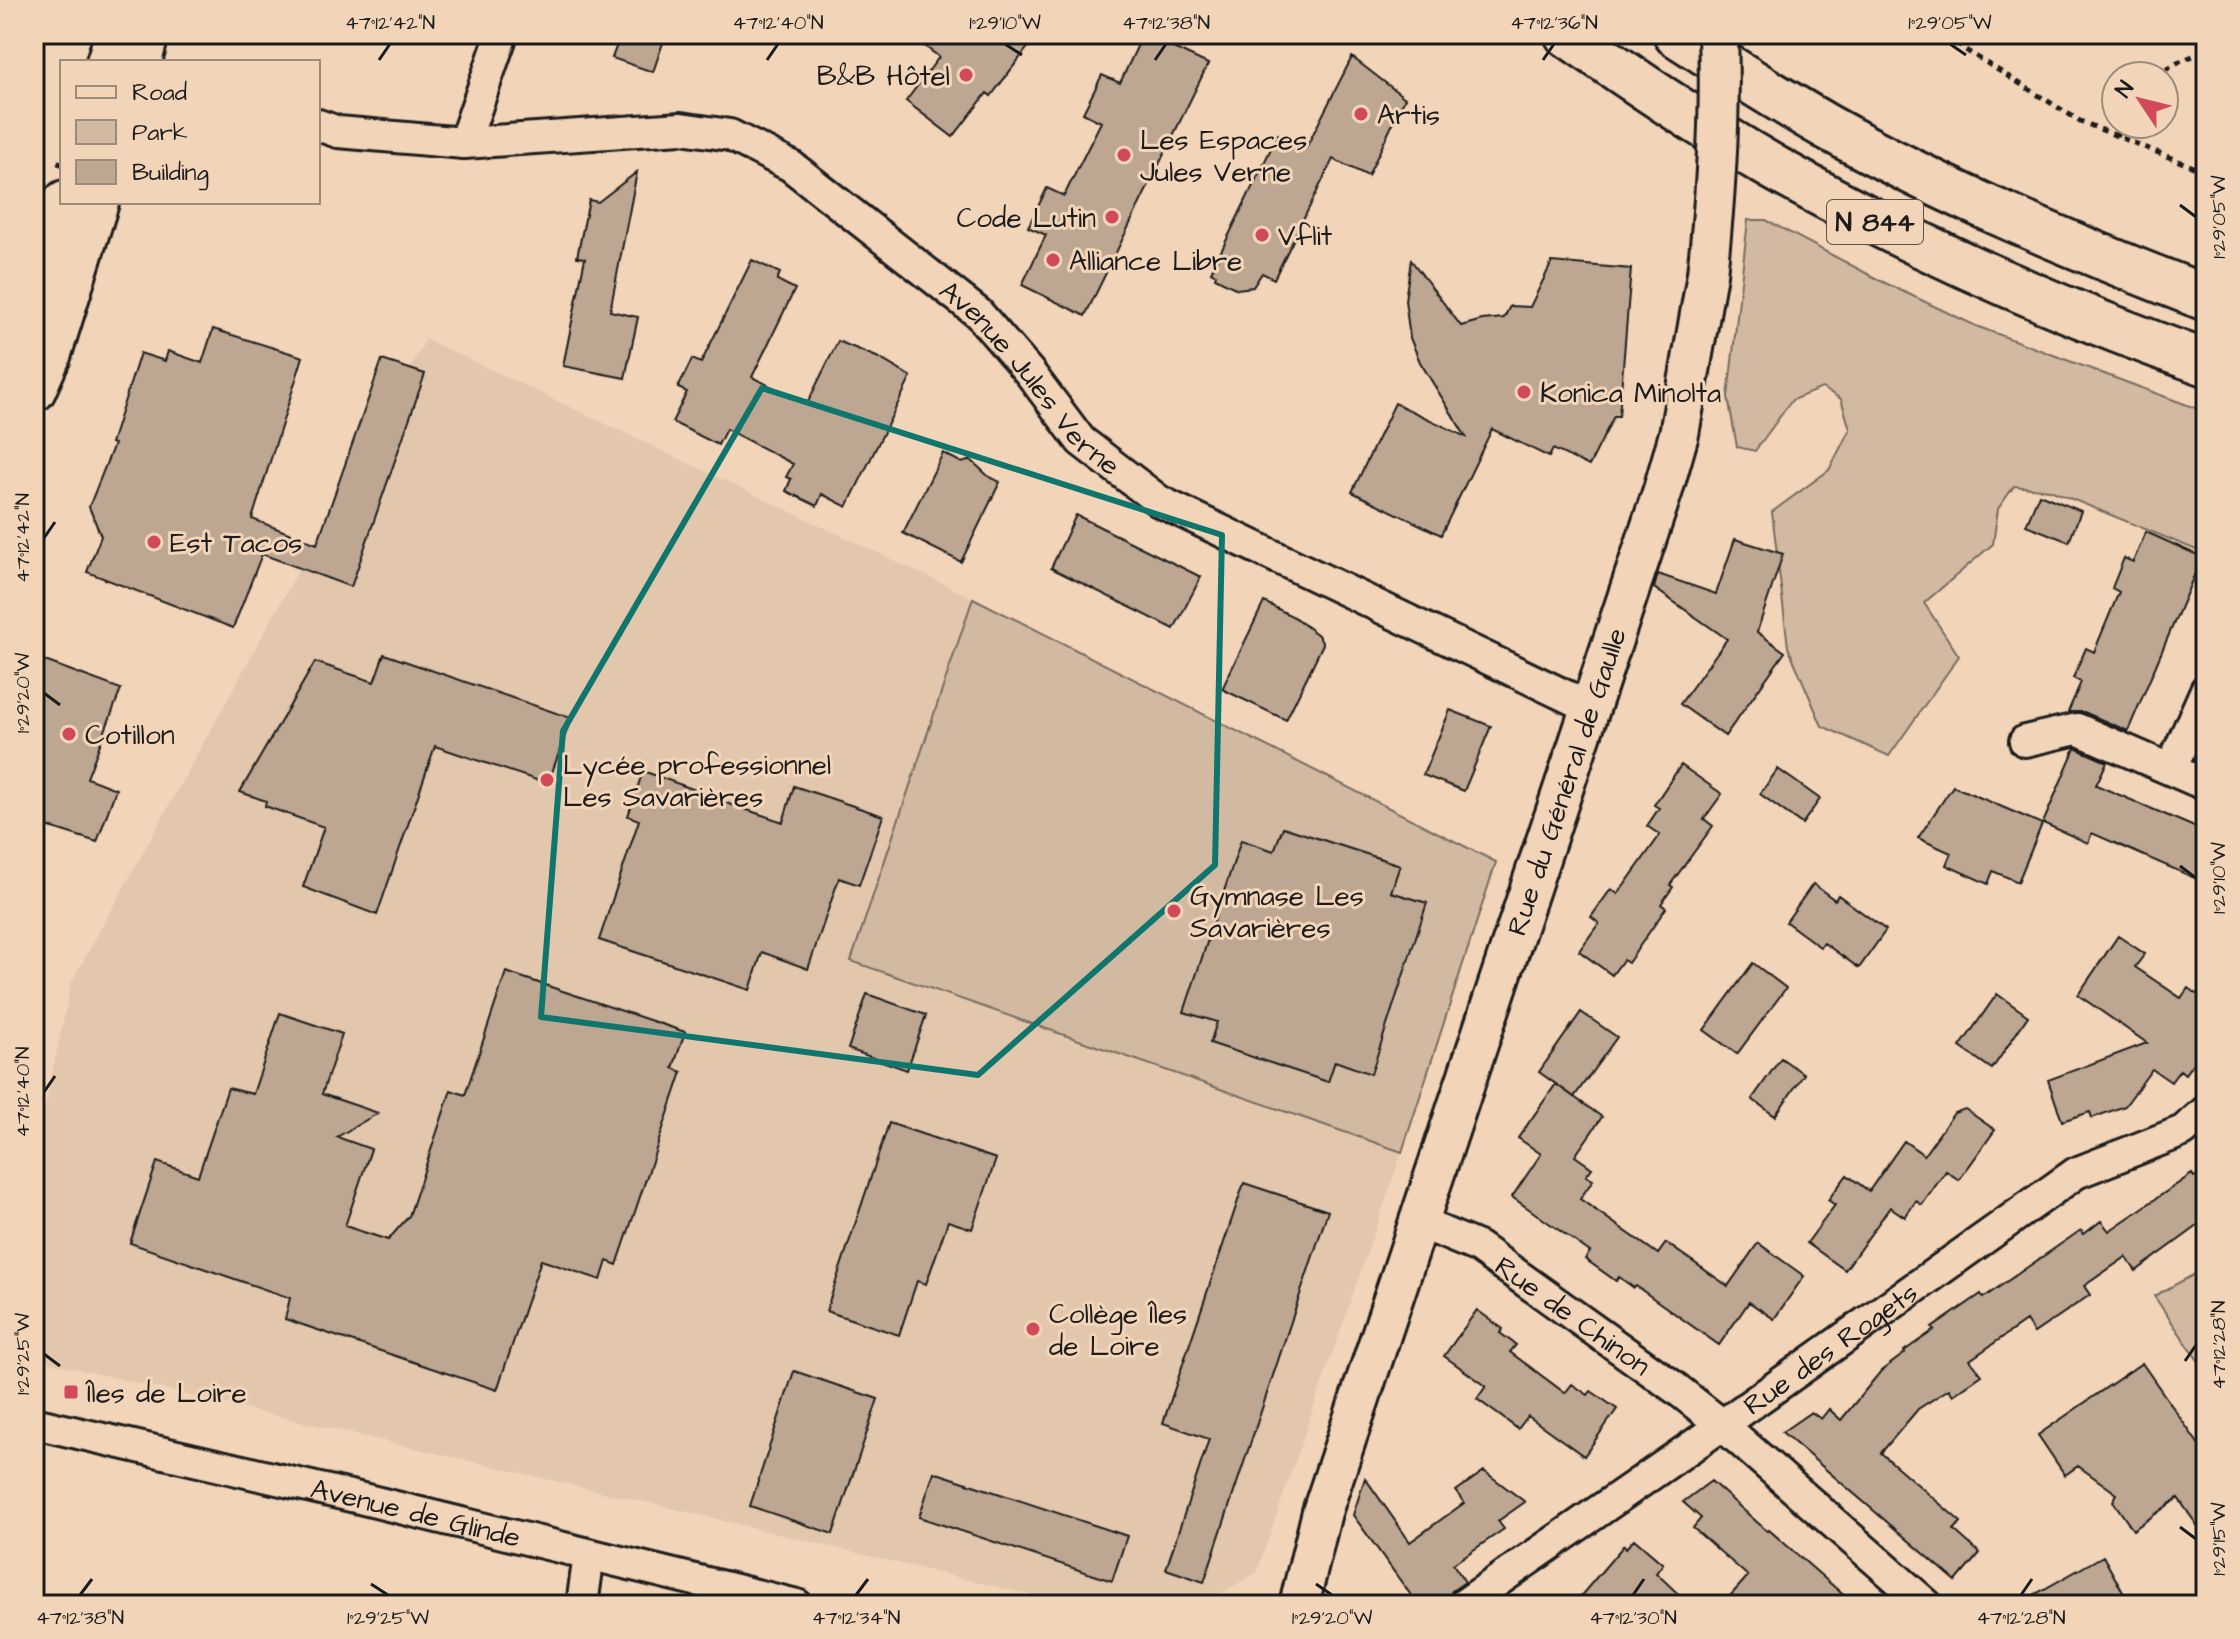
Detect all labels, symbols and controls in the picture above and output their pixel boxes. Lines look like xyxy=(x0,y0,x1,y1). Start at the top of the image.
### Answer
text: 47°12'42"N xyxy=(345,9,435,37)
text: 47°12'40"N xyxy=(732,9,824,37)
text: 1°29'10"W xyxy=(969,9,1041,37)
text: 47°12'38"N xyxy=(1122,9,1210,37)
text: 47°12'36"N xyxy=(1510,9,1598,37)
text: 1°29'05"W xyxy=(1908,9,1992,37)
place label: B&B Hôtel xyxy=(817,57,950,96)
legend xyxy=(60,60,320,204)
north arrow xyxy=(2100,60,2180,140)
marker: B&B Hôtel xyxy=(957,66,975,84)
text: N xyxy=(2108,75,2142,104)
text: Road xyxy=(132,76,187,110)
place label: Artis xyxy=(1377,96,1440,135)
marker: Artis xyxy=(1352,105,1370,123)
text: Park xyxy=(132,116,188,150)
place label: Les Espaces Jules Verne xyxy=(1140,121,1307,192)
marker: Les Espaces Jules Verne xyxy=(1115,146,1133,164)
text: Building xyxy=(132,156,209,191)
text: 1°29'05"W xyxy=(2205,175,2233,259)
place label: Code Lutin xyxy=(957,199,1096,238)
road number: N 844 xyxy=(1827,200,1923,244)
marker: Code Lutin xyxy=(1103,208,1121,226)
place label: Vflit xyxy=(1278,217,1333,256)
marker: Vflit xyxy=(1253,226,1271,244)
place label: Alliance Libre xyxy=(1069,242,1242,281)
marker: Alliance Libre xyxy=(1044,251,1062,269)
street label: Avenue Jules Verne xyxy=(931,272,1128,485)
place label: Konica Minolta xyxy=(1540,374,1721,413)
marker: Konica Minolta xyxy=(1515,383,1533,401)
text: 47°12'42"N xyxy=(9,493,37,583)
place label: Est Tacos xyxy=(170,524,302,563)
marker: Est Tacos xyxy=(145,533,163,551)
street label: Rue du Général de Gaulle xyxy=(1498,623,1637,941)
text: 1°29'20"W xyxy=(9,652,37,733)
place label: Cotillon xyxy=(85,716,175,755)
marker: Cotillon xyxy=(60,725,78,743)
place label: Lycée professionnel Les Savarières xyxy=(563,746,831,817)
marker: Lycée professionnel Les Savarières xyxy=(538,771,556,789)
text: 1°29'10"W xyxy=(2205,842,2233,914)
place label: Gymnase Les Savarières xyxy=(1190,877,1364,948)
marker: Gymnase Les Savarières xyxy=(1165,902,1183,920)
text: 47°12'40"N xyxy=(9,1046,37,1138)
street label: Rue de Chinon xyxy=(1487,1247,1658,1385)
street label: Rue des Rogets xyxy=(1736,1274,1926,1425)
place label: Collège Îles de Loire xyxy=(1049,1295,1187,1366)
text: 47°12'28"N xyxy=(2205,1300,2233,1390)
text: 1°29'25"W xyxy=(9,1313,37,1395)
marker: Collège Îles de Loire xyxy=(1024,1320,1042,1338)
place label: Îles de Loire xyxy=(85,1374,247,1413)
marker: Îles de Loire xyxy=(62,1383,80,1401)
street label: Avenue de Glinde xyxy=(307,1469,524,1558)
text: 1°29'15"W xyxy=(2205,1502,2233,1576)
text: 47°12'38"N xyxy=(36,1604,124,1632)
text: 1°29'25"W xyxy=(347,1604,429,1632)
text: 47°12'34"N xyxy=(812,1604,900,1632)
text: 1°29'20"W xyxy=(1292,1604,1373,1632)
text: 47°12'30"N xyxy=(1589,1604,1677,1632)
text: 47°12'28"N xyxy=(1976,1604,2066,1632)

